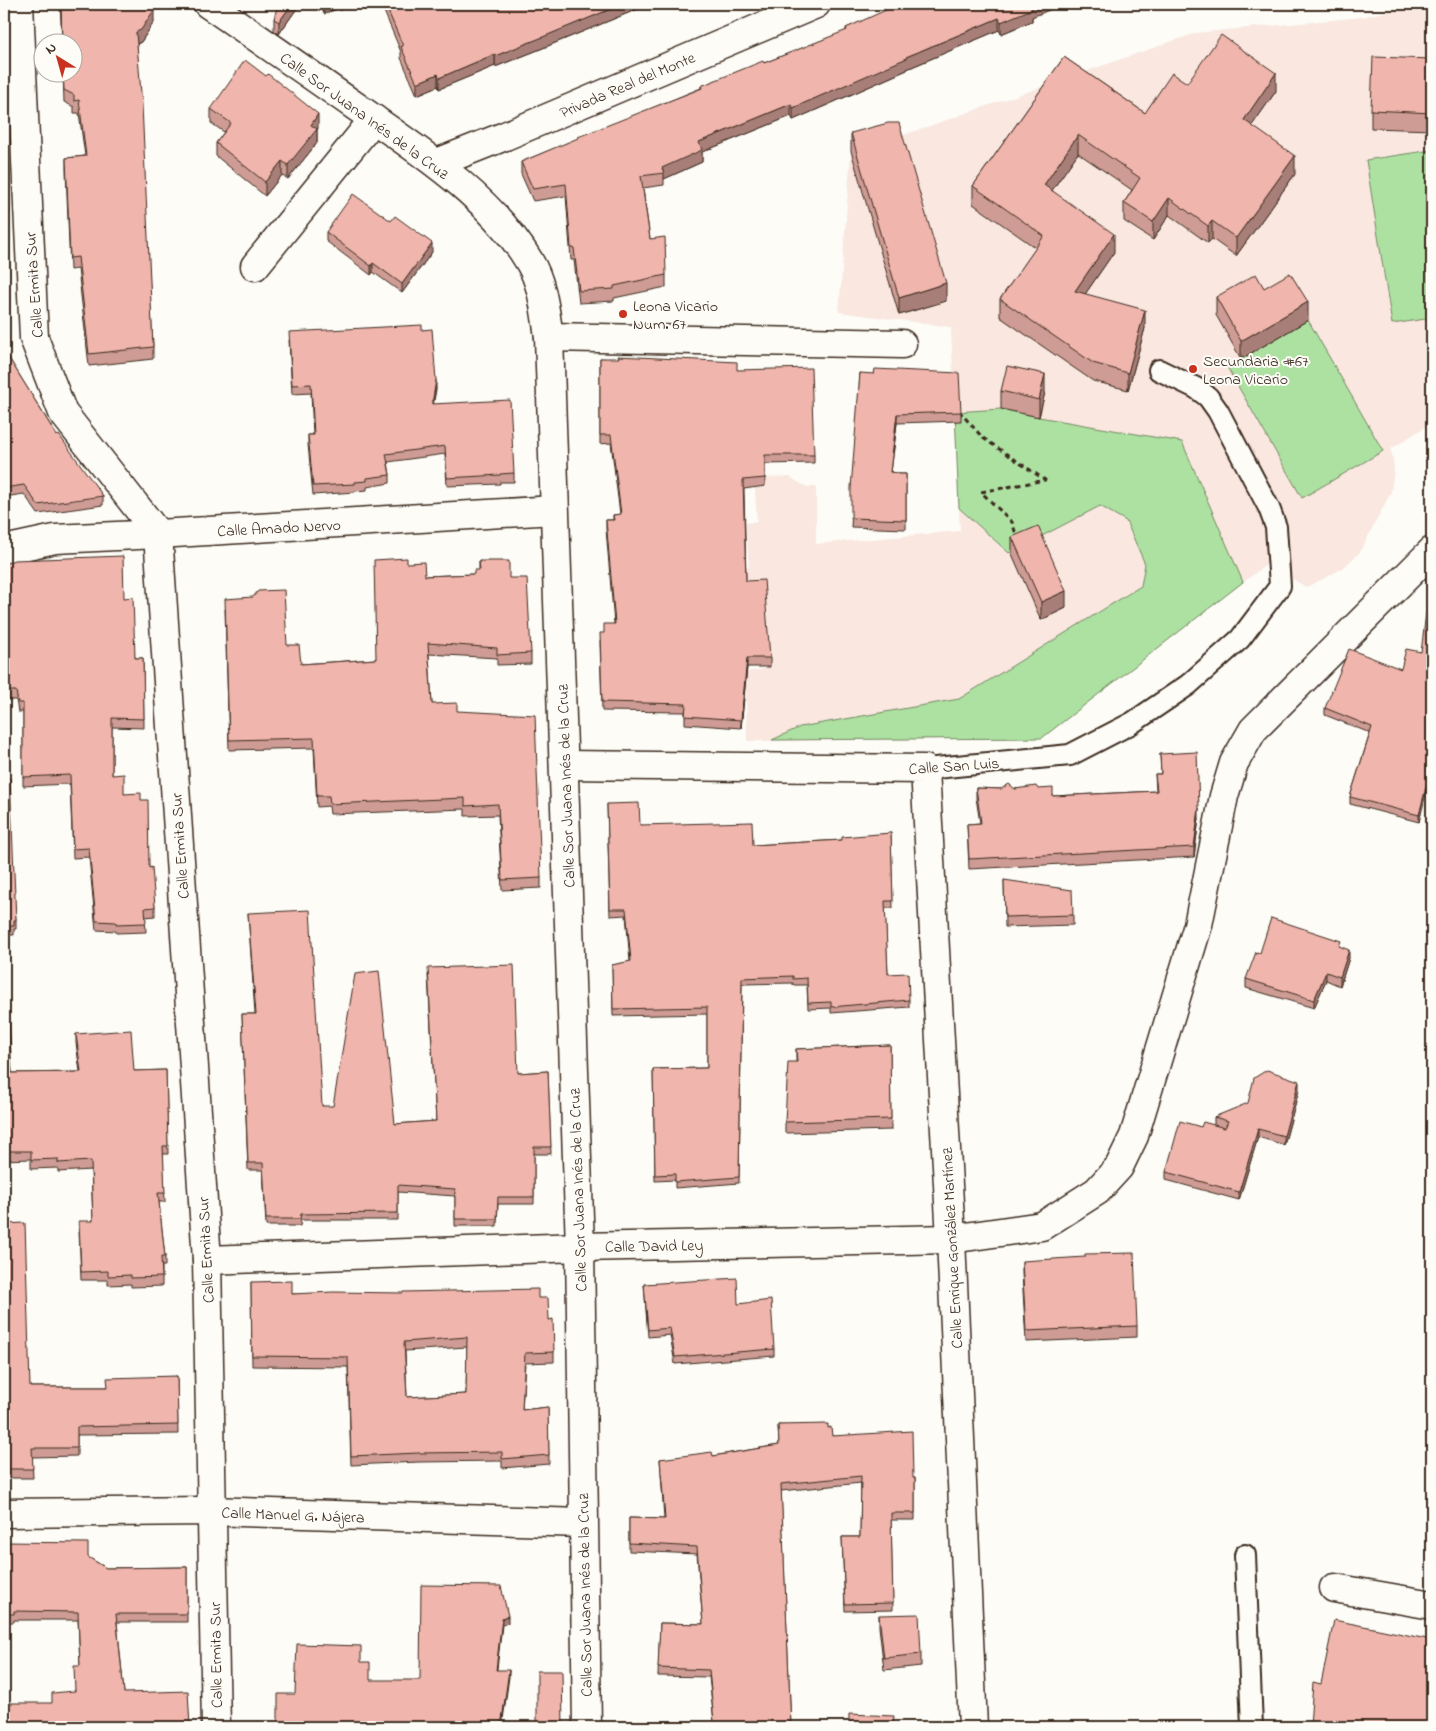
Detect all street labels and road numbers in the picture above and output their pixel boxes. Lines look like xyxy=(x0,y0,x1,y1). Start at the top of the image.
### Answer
street label: Privada Real del Monte xyxy=(556,46,700,125)
street label: Calle Sor Juana Inés de la Cruz xyxy=(274,47,453,186)
street label: Calle Ermita Sur xyxy=(19,231,51,339)
street label: Calle Amado Nervo xyxy=(217,514,341,544)
street label: Calle Sor Juana Inés de la Cruz xyxy=(551,683,583,888)
street label: Calle San Luis xyxy=(908,752,1000,782)
street label: Calle Ermita Sur xyxy=(165,792,197,900)
street label: Calle Sor Juana Inés de la Cruz xyxy=(563,1087,595,1292)
street label: Calle Enrique González Martínez xyxy=(936,1146,970,1349)
street label: Calle Ermita Sur xyxy=(192,1196,222,1304)
street label: Calle David Ley xyxy=(605,1234,704,1260)
street label: Calle Sor Juana Inés de la Cruz xyxy=(572,1493,600,1697)
street label: Calle Manuel G. Nájera xyxy=(221,1502,365,1530)
street label: Calle Ermita Sur xyxy=(204,1602,230,1708)

